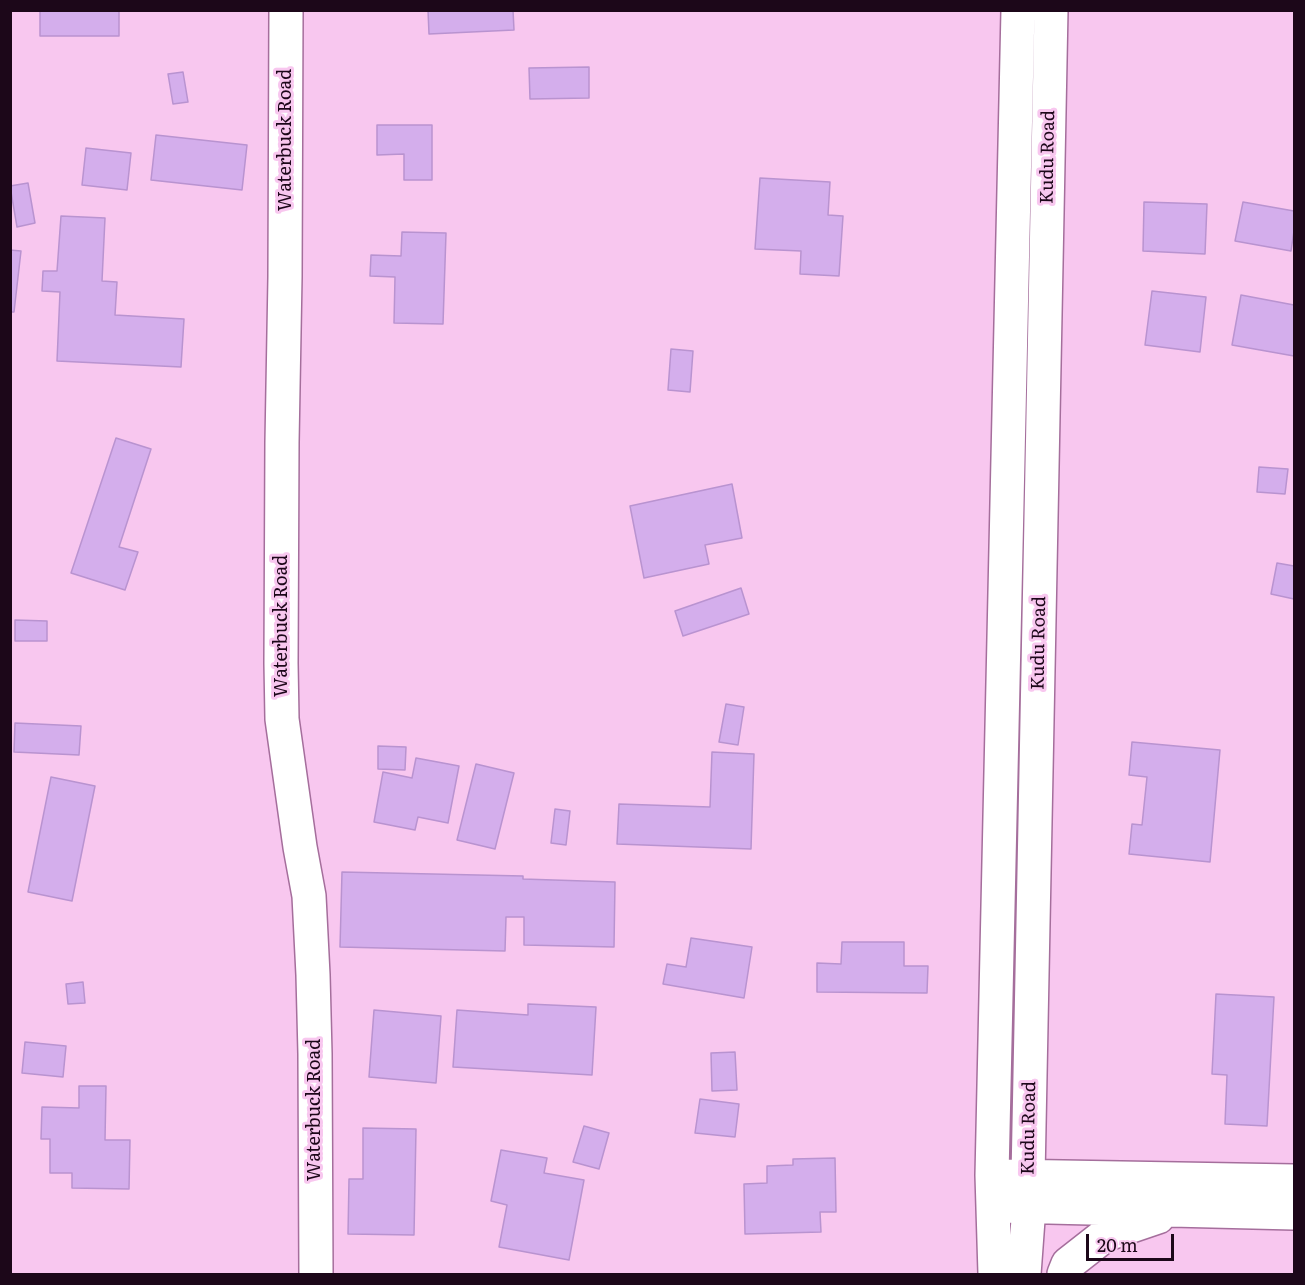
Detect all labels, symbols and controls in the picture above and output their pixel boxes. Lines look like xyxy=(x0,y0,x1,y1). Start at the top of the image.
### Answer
street label: Waterbuck Road xyxy=(275,69,297,211)
street label: Kudu Road xyxy=(1036,110,1060,204)
street label: Waterbuck Road xyxy=(271,555,293,697)
street label: Kudu Road xyxy=(1027,596,1051,690)
street label: Waterbuck Road xyxy=(304,1039,326,1181)
street label: Kudu Road xyxy=(1017,1081,1041,1175)
scale bar xyxy=(1089,1222,1178,1260)
text: 20 m xyxy=(1097,1231,1138,1258)

